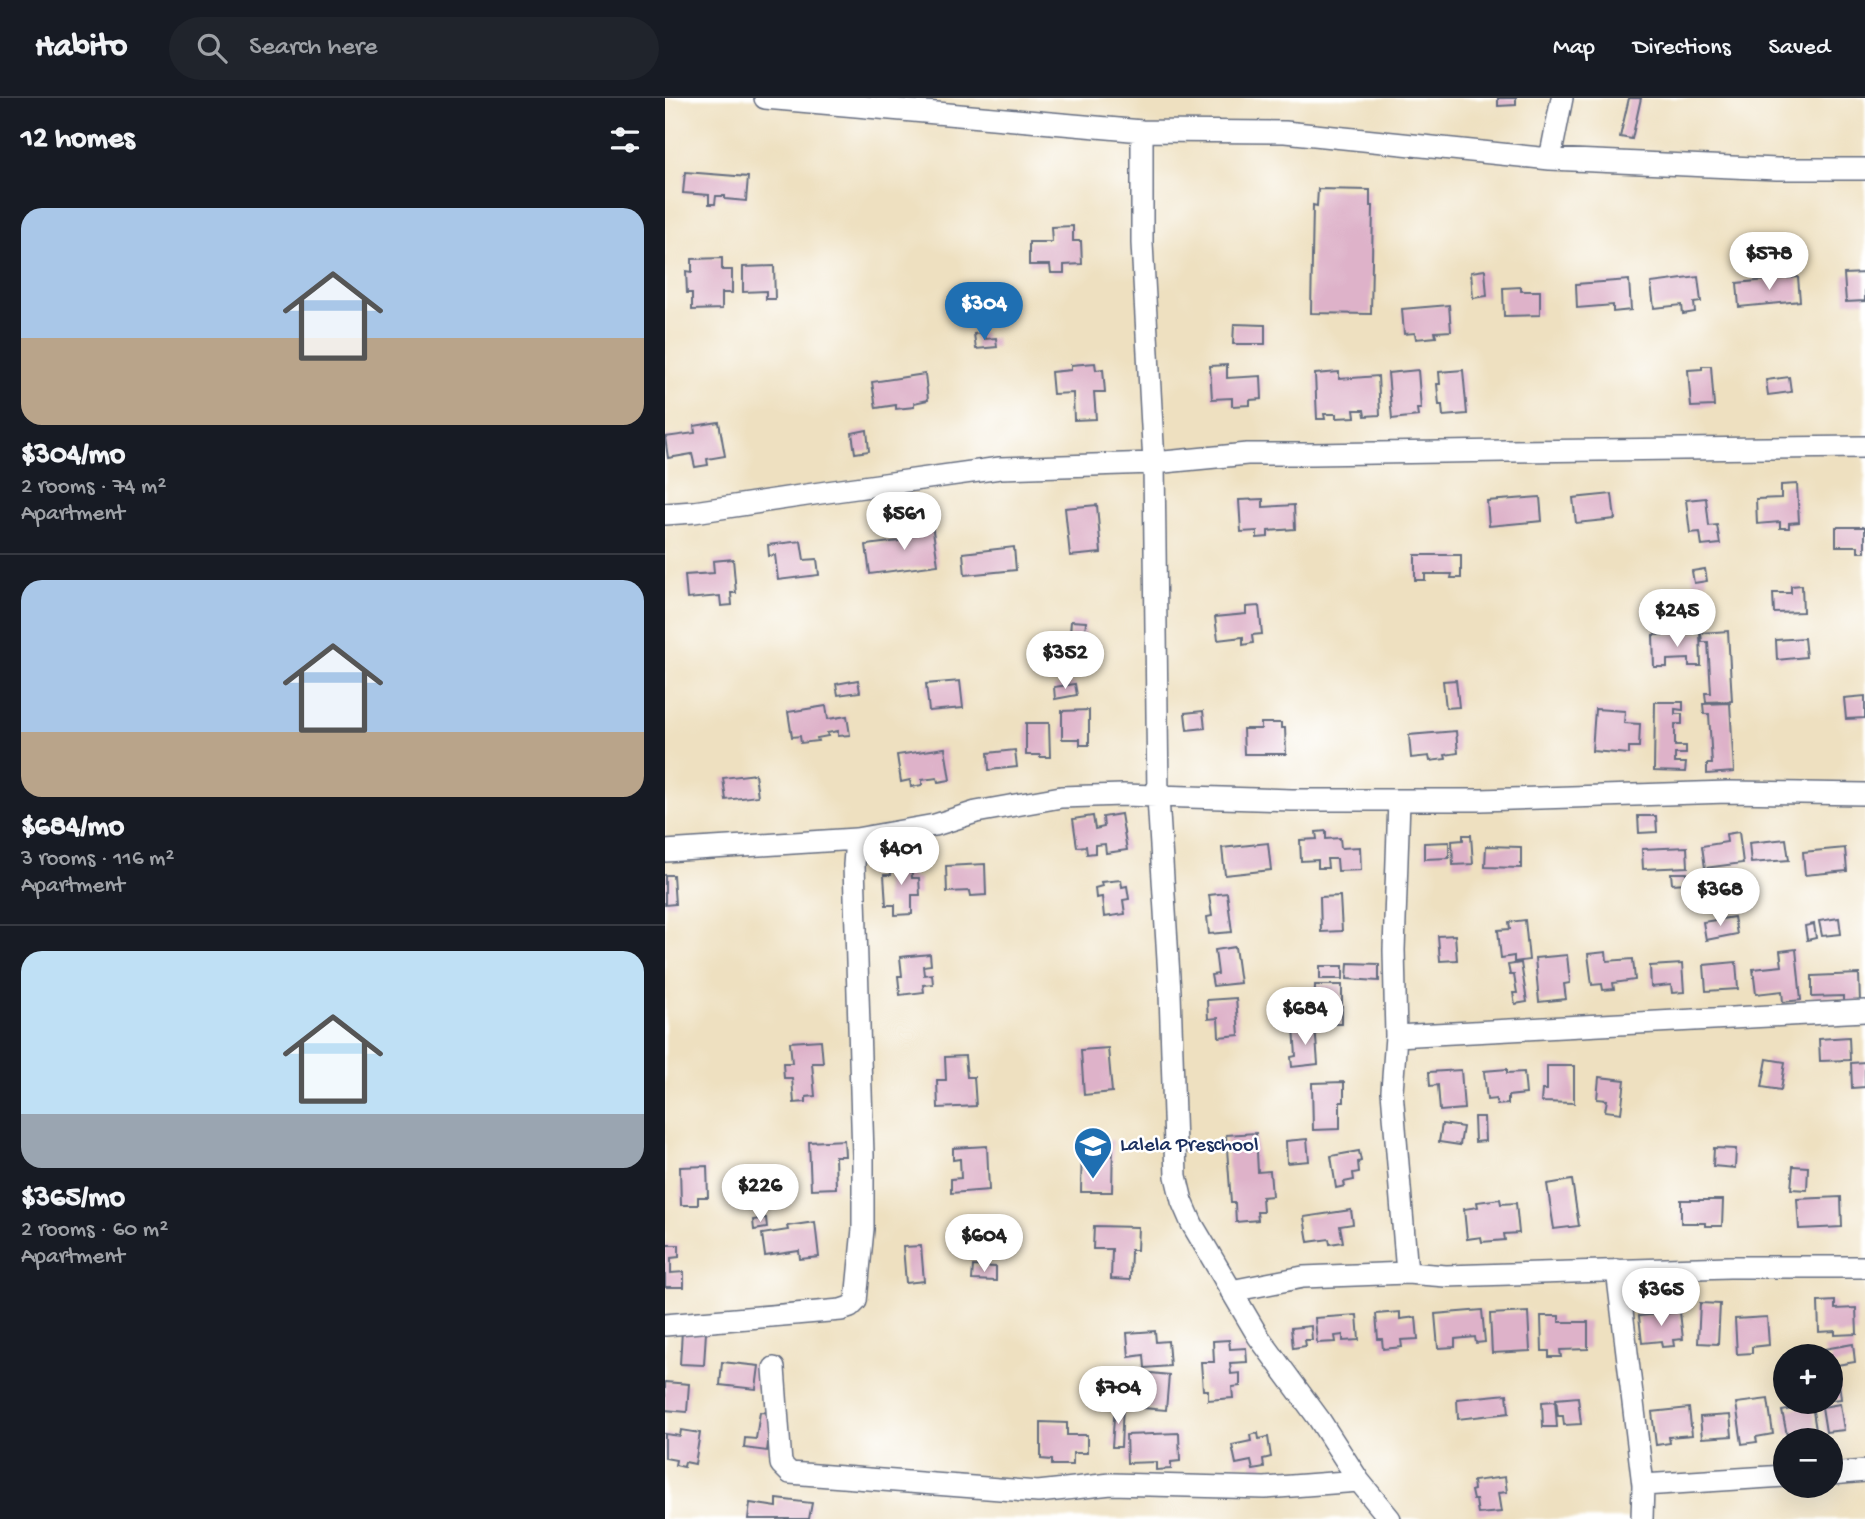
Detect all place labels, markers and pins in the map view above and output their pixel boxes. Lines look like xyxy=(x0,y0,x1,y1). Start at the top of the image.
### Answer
pin: $578 xyxy=(1728,232,1810,292)
pin: $304 xyxy=(943,282,1025,342)
pin: $561 xyxy=(863,492,945,552)
pin: $245 xyxy=(1636,589,1718,649)
pin: $352 xyxy=(1024,632,1106,691)
pin: $401 xyxy=(860,828,942,887)
pin: $368 xyxy=(1679,868,1761,928)
pin: $684 xyxy=(1264,988,1346,1047)
school or university icon: Lalela Preschool xyxy=(1072,1125,1114,1180)
place label: Lalela Preschool xyxy=(1120,1134,1259,1159)
pin: $226 xyxy=(719,1164,801,1224)
pin: $604 xyxy=(943,1214,1025,1274)
pin: $365 xyxy=(1620,1268,1702,1328)
pin: $704 xyxy=(1077,1366,1159,1426)

